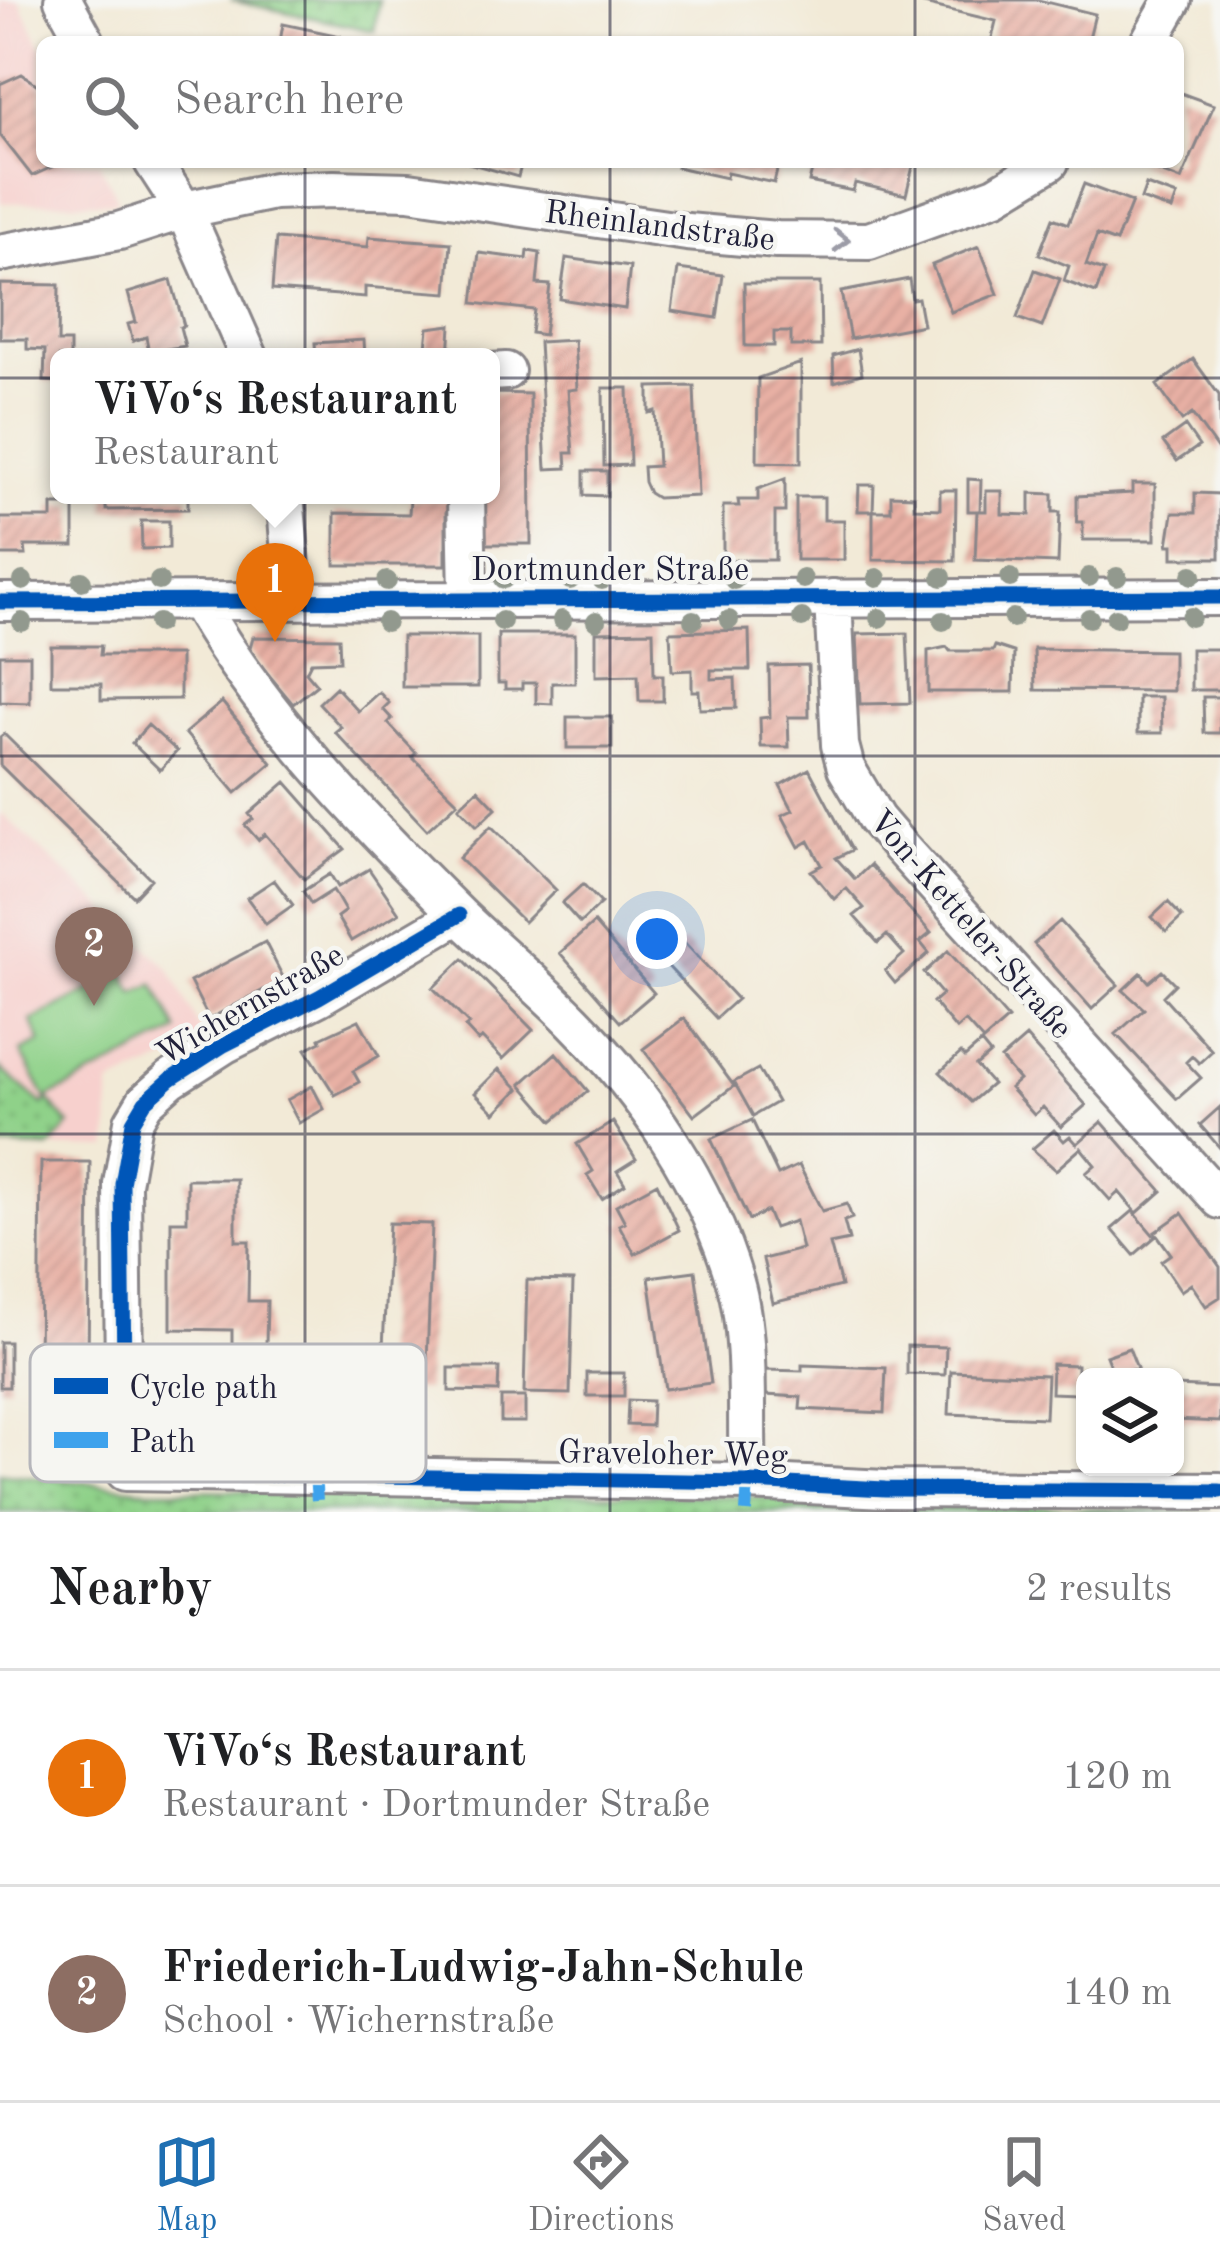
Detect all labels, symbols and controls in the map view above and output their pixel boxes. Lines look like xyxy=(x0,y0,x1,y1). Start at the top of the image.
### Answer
search box xyxy=(36,36,1184,168)
icon: search xyxy=(78,69,144,135)
text: Search here xyxy=(174,79,404,124)
street label: Rheinlandstraße xyxy=(542,197,777,258)
one-way arrow xyxy=(832,227,851,253)
popup xyxy=(50,348,500,504)
text: ViVo‘s Restaurant xyxy=(93,379,457,424)
text: Restaurant xyxy=(93,434,279,473)
pin: 1 xyxy=(236,543,314,642)
street label: Dortmunder Straße xyxy=(471,555,749,588)
street label: Von-Ketteler-Straße xyxy=(861,805,1077,1046)
pin: 2 xyxy=(55,907,133,1006)
your location xyxy=(627,909,687,969)
street label: Wichernstraße xyxy=(152,939,350,1073)
legend xyxy=(30,1344,426,1482)
map controls xyxy=(1076,1368,1184,1476)
button: layers xyxy=(1076,1368,1184,1476)
text: Cycle path xyxy=(129,1373,278,1406)
text: Path xyxy=(129,1427,196,1460)
street label: Graveloher Weg xyxy=(558,1437,788,1474)
text: Nearby xyxy=(48,1565,213,1616)
text: 2 results xyxy=(1026,1570,1172,1609)
text: ViVo‘s Restaurant xyxy=(162,1731,526,1776)
text: 1 xyxy=(76,1758,98,1797)
text: 120 m xyxy=(1062,1758,1172,1797)
text: Restaurant · Dortmunder Straße xyxy=(162,1786,710,1825)
text: Friederich-Ludwig-Jahn-Schule xyxy=(162,1947,804,1992)
text: 2 xyxy=(76,1974,98,2013)
text: 140 m xyxy=(1062,1974,1172,2013)
text: School · Wichernstraße xyxy=(162,2002,554,2041)
tab: Map xyxy=(154,2129,220,2242)
tab: Directions xyxy=(528,2129,674,2242)
tab: Saved xyxy=(982,2129,1066,2242)

